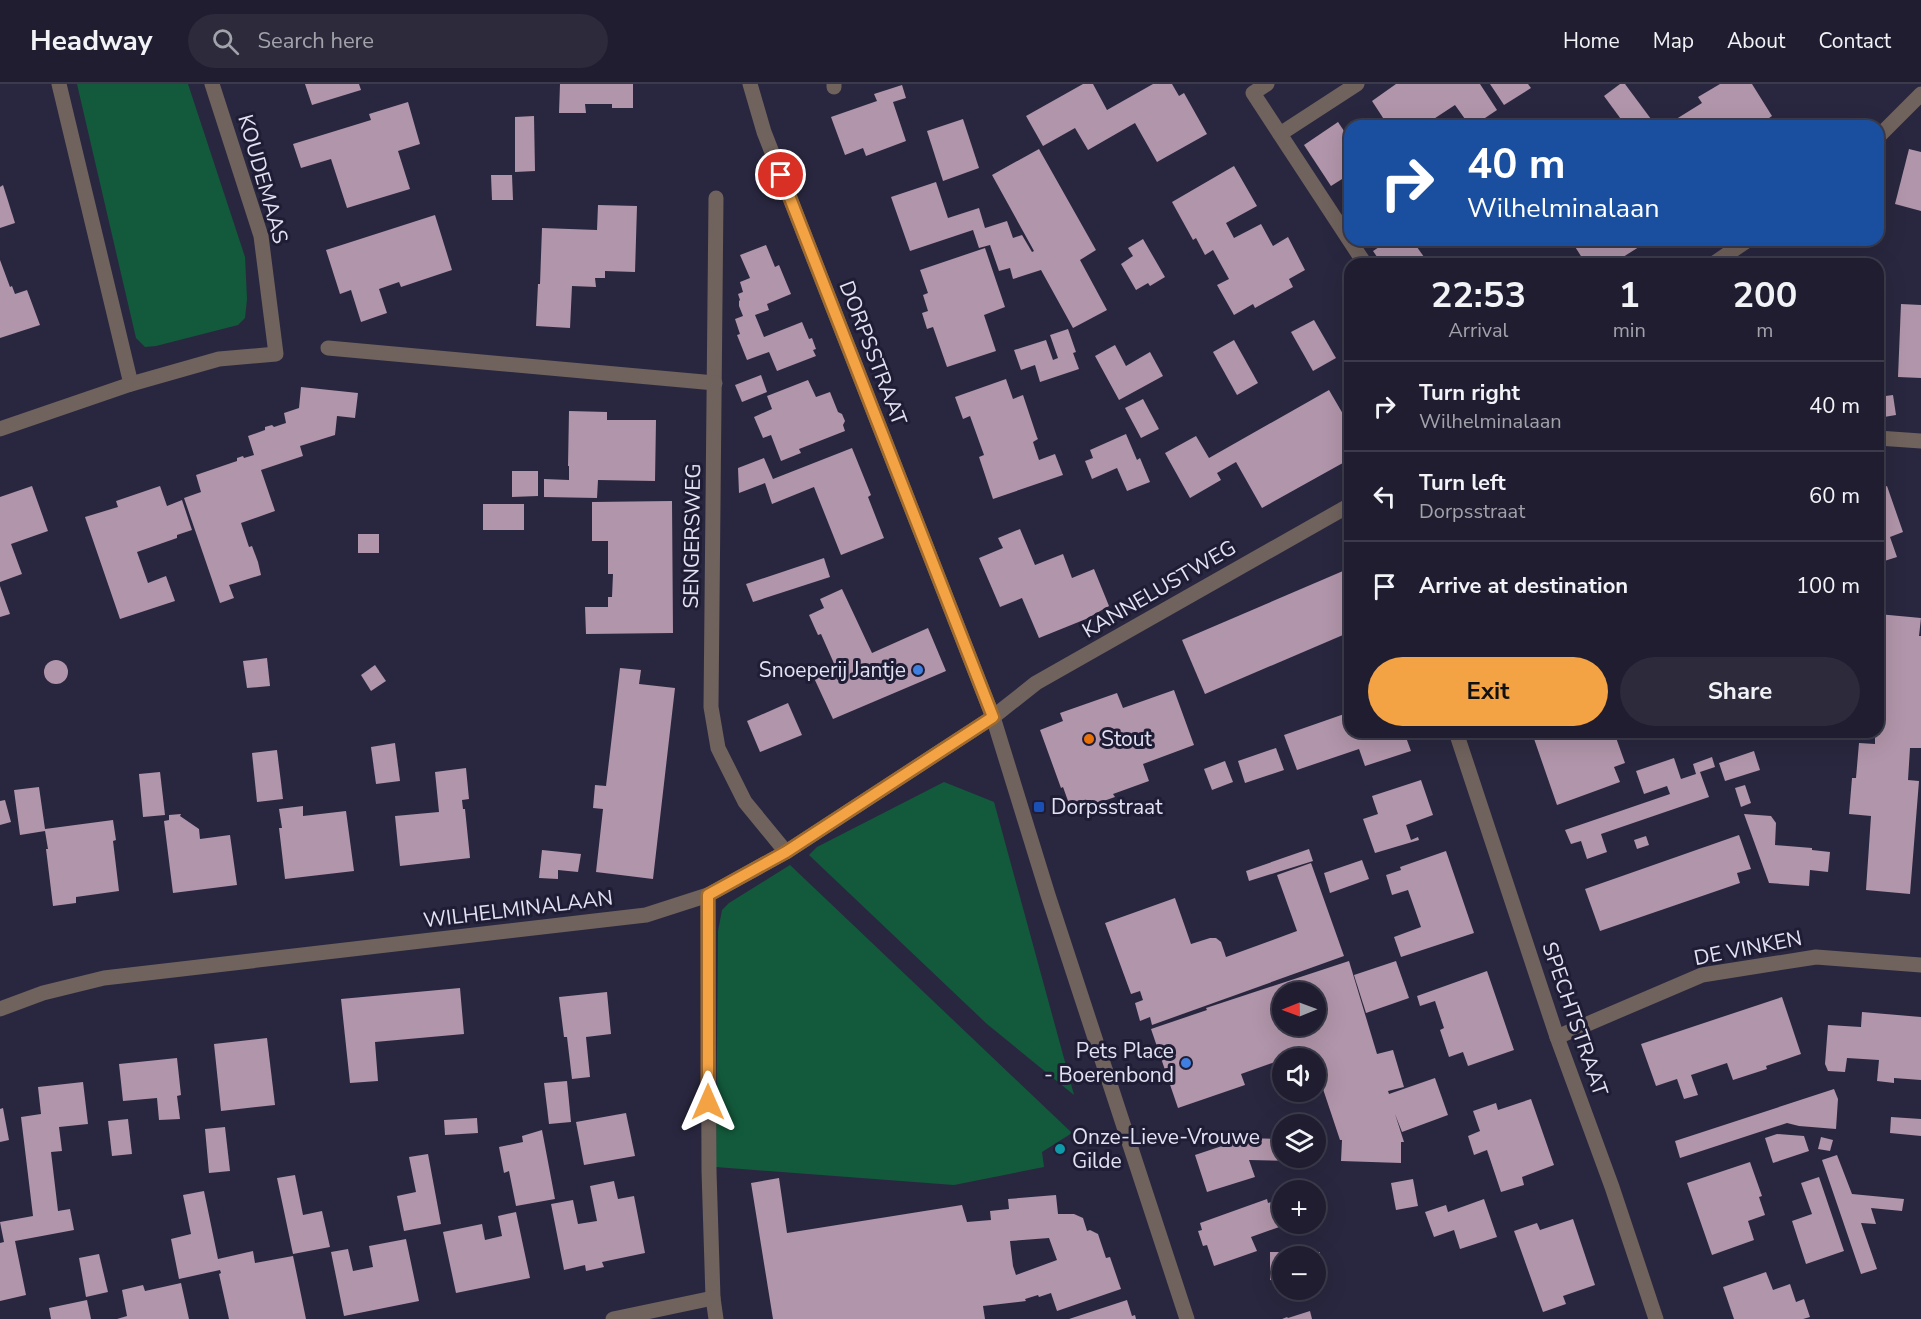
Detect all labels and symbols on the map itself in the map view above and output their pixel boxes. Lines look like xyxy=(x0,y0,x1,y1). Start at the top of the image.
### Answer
street label: KOUDEMAAS xyxy=(231,111,295,247)
pin xyxy=(755,149,806,200)
street label: DORPSSTRAAT xyxy=(833,277,914,430)
street label: SENGERSWEG xyxy=(677,463,707,609)
street label: KANNELUSTWEG xyxy=(1077,534,1241,644)
place label: Snoeperij Jantje xyxy=(759,656,906,684)
marker: Snoeperij Jantje xyxy=(911,663,925,677)
place label: Stout xyxy=(1101,725,1153,753)
marker: Stout xyxy=(1082,732,1096,746)
place label: Dorpsstraat xyxy=(1051,793,1163,821)
marker: Dorpsstraat xyxy=(1032,800,1046,814)
street label: WILHELMINALAAN xyxy=(422,883,614,935)
street label: DE VINKEN xyxy=(1692,924,1804,972)
street label: SPECHTSTRAAT xyxy=(1535,938,1615,1100)
north arrow xyxy=(1272,982,1326,1036)
place label: Pets Place - Boerenbond xyxy=(1044,1037,1174,1089)
marker: Pets Place - Boerenbond xyxy=(1179,1056,1193,1070)
position arrow xyxy=(676,1070,740,1134)
place label: Onze-Lieve-Vrouwe Gilde xyxy=(1072,1123,1260,1175)
marker: Onze-Lieve-Vrouwe Gilde xyxy=(1053,1142,1067,1156)

